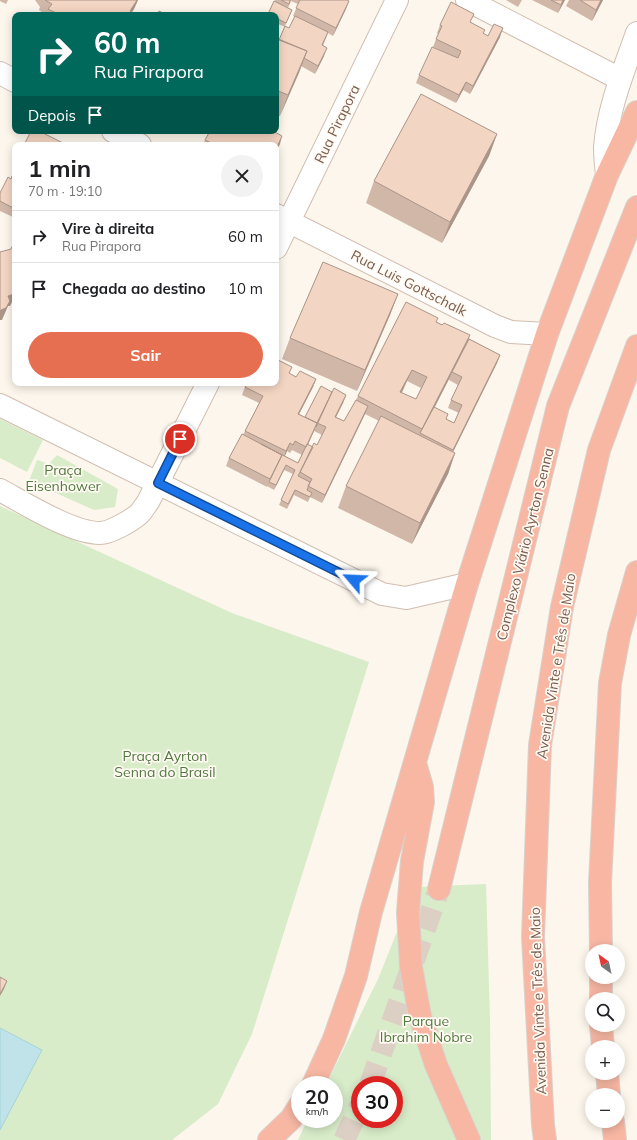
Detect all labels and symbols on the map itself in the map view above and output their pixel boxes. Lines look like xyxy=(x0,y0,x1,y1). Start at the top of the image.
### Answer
street label: Rua Pirapora xyxy=(310,82,364,166)
street label: Rua Luis Gottschalk xyxy=(348,246,471,320)
pin xyxy=(163,422,197,456)
street label: Complexo Viário Ayrton Senna xyxy=(492,446,558,642)
park label: Praça Eisenhower xyxy=(25,461,102,495)
position arrow xyxy=(333,559,375,601)
street label: Avenida Vinte e Três de Maio xyxy=(532,572,580,760)
park label: Praça Ayrton Senna do Brasil xyxy=(114,747,216,781)
street label: Avenida Vinte e Três de Maio xyxy=(526,907,550,1095)
north arrow xyxy=(585,944,625,984)
park label: Parque Ibrahim Nobre xyxy=(380,1012,472,1046)
speed limit sign: 30 xyxy=(351,1076,403,1128)

